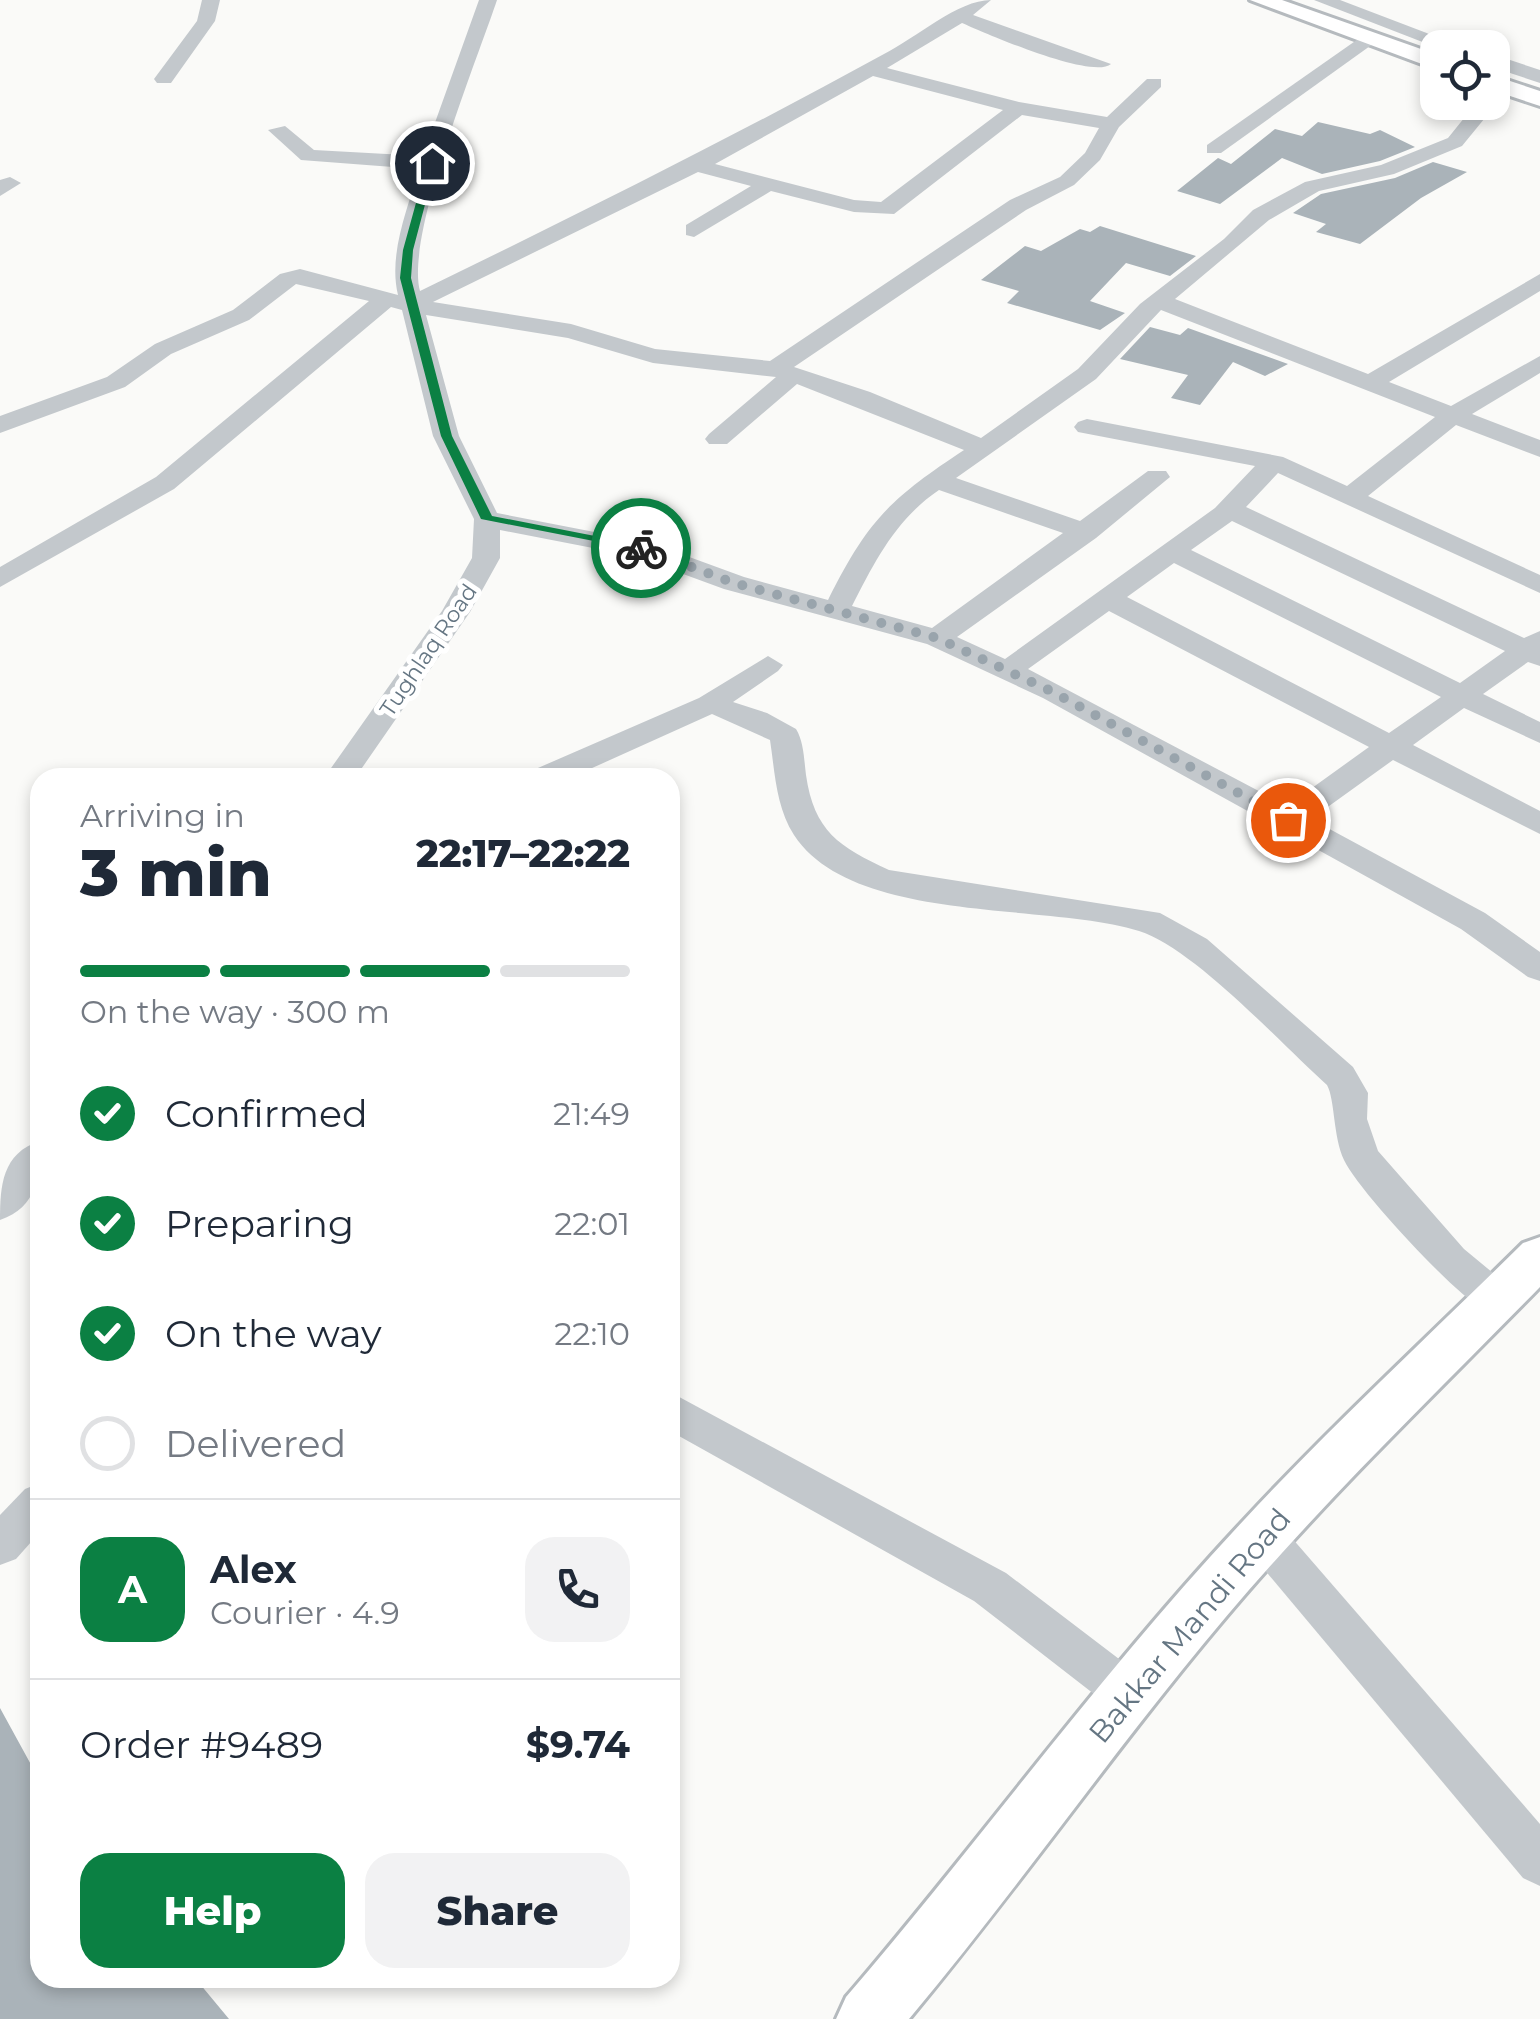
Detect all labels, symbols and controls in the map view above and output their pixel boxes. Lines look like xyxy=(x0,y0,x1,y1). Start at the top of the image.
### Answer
map controls xyxy=(1420,30,1510,120)
button: locate xyxy=(1420,30,1510,120)
pin xyxy=(390,121,475,206)
icon: home xyxy=(405,136,460,191)
courier xyxy=(591,498,691,598)
icon: bike xyxy=(614,521,669,576)
street label: Tughlaq Road xyxy=(374,579,483,722)
pin xyxy=(1246,778,1331,863)
icon: bag xyxy=(1261,793,1316,848)
text: Arriving in xyxy=(80,796,245,835)
text: 22:17–22:22 xyxy=(416,830,630,877)
text: 3 min xyxy=(80,833,272,912)
text: On the way · 300 m xyxy=(80,992,390,1031)
icon: check xyxy=(80,1086,135,1141)
text: Confirmed xyxy=(165,1090,368,1137)
text: 21:49 xyxy=(553,1094,630,1133)
icon: check xyxy=(80,1196,135,1251)
text: Preparing xyxy=(165,1200,354,1247)
text: 22:01 xyxy=(554,1204,630,1243)
icon: check xyxy=(80,1306,135,1361)
text: On the way xyxy=(165,1310,382,1357)
text: 22:10 xyxy=(554,1314,630,1353)
text: Delivered xyxy=(165,1420,346,1467)
street label: Bakkar Mandi Road xyxy=(1081,1501,1299,1750)
button: phone xyxy=(525,1537,630,1642)
text: Alex xyxy=(210,1546,297,1593)
text: A xyxy=(118,1566,147,1613)
text: Courier · 4.9 xyxy=(210,1593,400,1632)
text: Order #9489 xyxy=(80,1721,323,1768)
text: $9.74 xyxy=(526,1721,630,1768)
button: Help xyxy=(80,1853,345,1968)
button: Share xyxy=(365,1853,630,1968)

